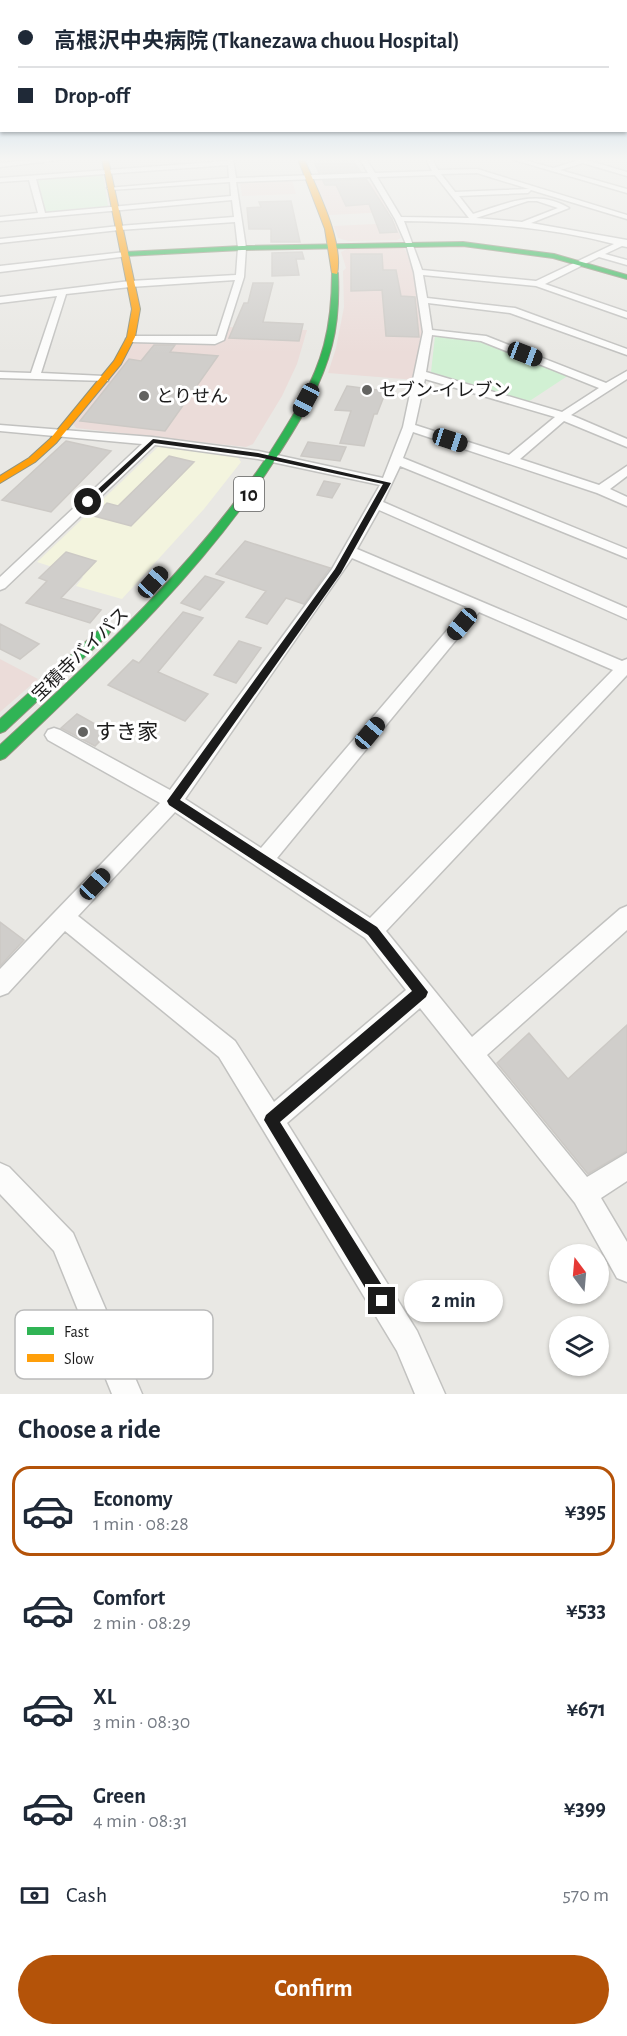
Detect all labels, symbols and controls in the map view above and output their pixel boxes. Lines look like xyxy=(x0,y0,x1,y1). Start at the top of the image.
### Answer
text: 高根沢中央病院 (Tkanezawa chuou Hospital) xyxy=(54,30,460,52)
text: Drop-off xyxy=(54,85,130,107)
car xyxy=(505,339,545,369)
car xyxy=(290,380,322,420)
place label: セブン-イレブン xyxy=(379,380,511,400)
marker: セブン-イレブン xyxy=(360,383,374,397)
place label: とりせん xyxy=(156,387,228,406)
marker: とりせん xyxy=(137,389,151,403)
car xyxy=(430,426,470,454)
road number: 10 xyxy=(234,477,264,511)
route start xyxy=(74,488,101,515)
car xyxy=(134,563,172,601)
street label: 宝積寺バイパス xyxy=(29,604,132,705)
car xyxy=(444,604,480,644)
car xyxy=(352,713,388,753)
place label: すき家 xyxy=(95,721,158,743)
marker: すき家 xyxy=(76,725,90,739)
car xyxy=(76,865,114,903)
north arrow xyxy=(549,1244,609,1304)
map controls xyxy=(549,1244,609,1376)
callout: 2 min xyxy=(403,1280,502,1322)
route end xyxy=(368,1287,395,1314)
text: 2 min xyxy=(431,1291,476,1311)
legend xyxy=(15,1310,213,1379)
button: layers xyxy=(549,1316,609,1376)
text: Fast xyxy=(64,1324,89,1340)
text: Slow xyxy=(64,1351,94,1367)
text: Choose a ride xyxy=(18,1416,161,1443)
icon: car xyxy=(21,1484,75,1538)
text: Economy xyxy=(93,1488,173,1510)
text: ¥395 xyxy=(565,1500,606,1522)
text: 1 min · 08:28 xyxy=(93,1514,189,1534)
icon: car xyxy=(21,1583,75,1637)
text: Comfort xyxy=(93,1587,165,1609)
text: ¥533 xyxy=(566,1599,606,1621)
text: 2 min · 08:29 xyxy=(93,1613,191,1633)
icon: car xyxy=(21,1682,75,1736)
text: XL xyxy=(93,1686,116,1708)
text: ¥671 xyxy=(566,1698,606,1720)
text: 3 min · 08:30 xyxy=(93,1712,190,1732)
icon: car xyxy=(21,1781,75,1835)
text: Green xyxy=(93,1785,146,1807)
text: ¥399 xyxy=(564,1797,606,1819)
text: 4 min · 08:31 xyxy=(93,1811,188,1831)
icon: cash xyxy=(18,1879,51,1912)
text: Cash xyxy=(66,1884,107,1906)
text: 570 m xyxy=(562,1885,609,1905)
button: Confirm xyxy=(18,1955,609,2024)

